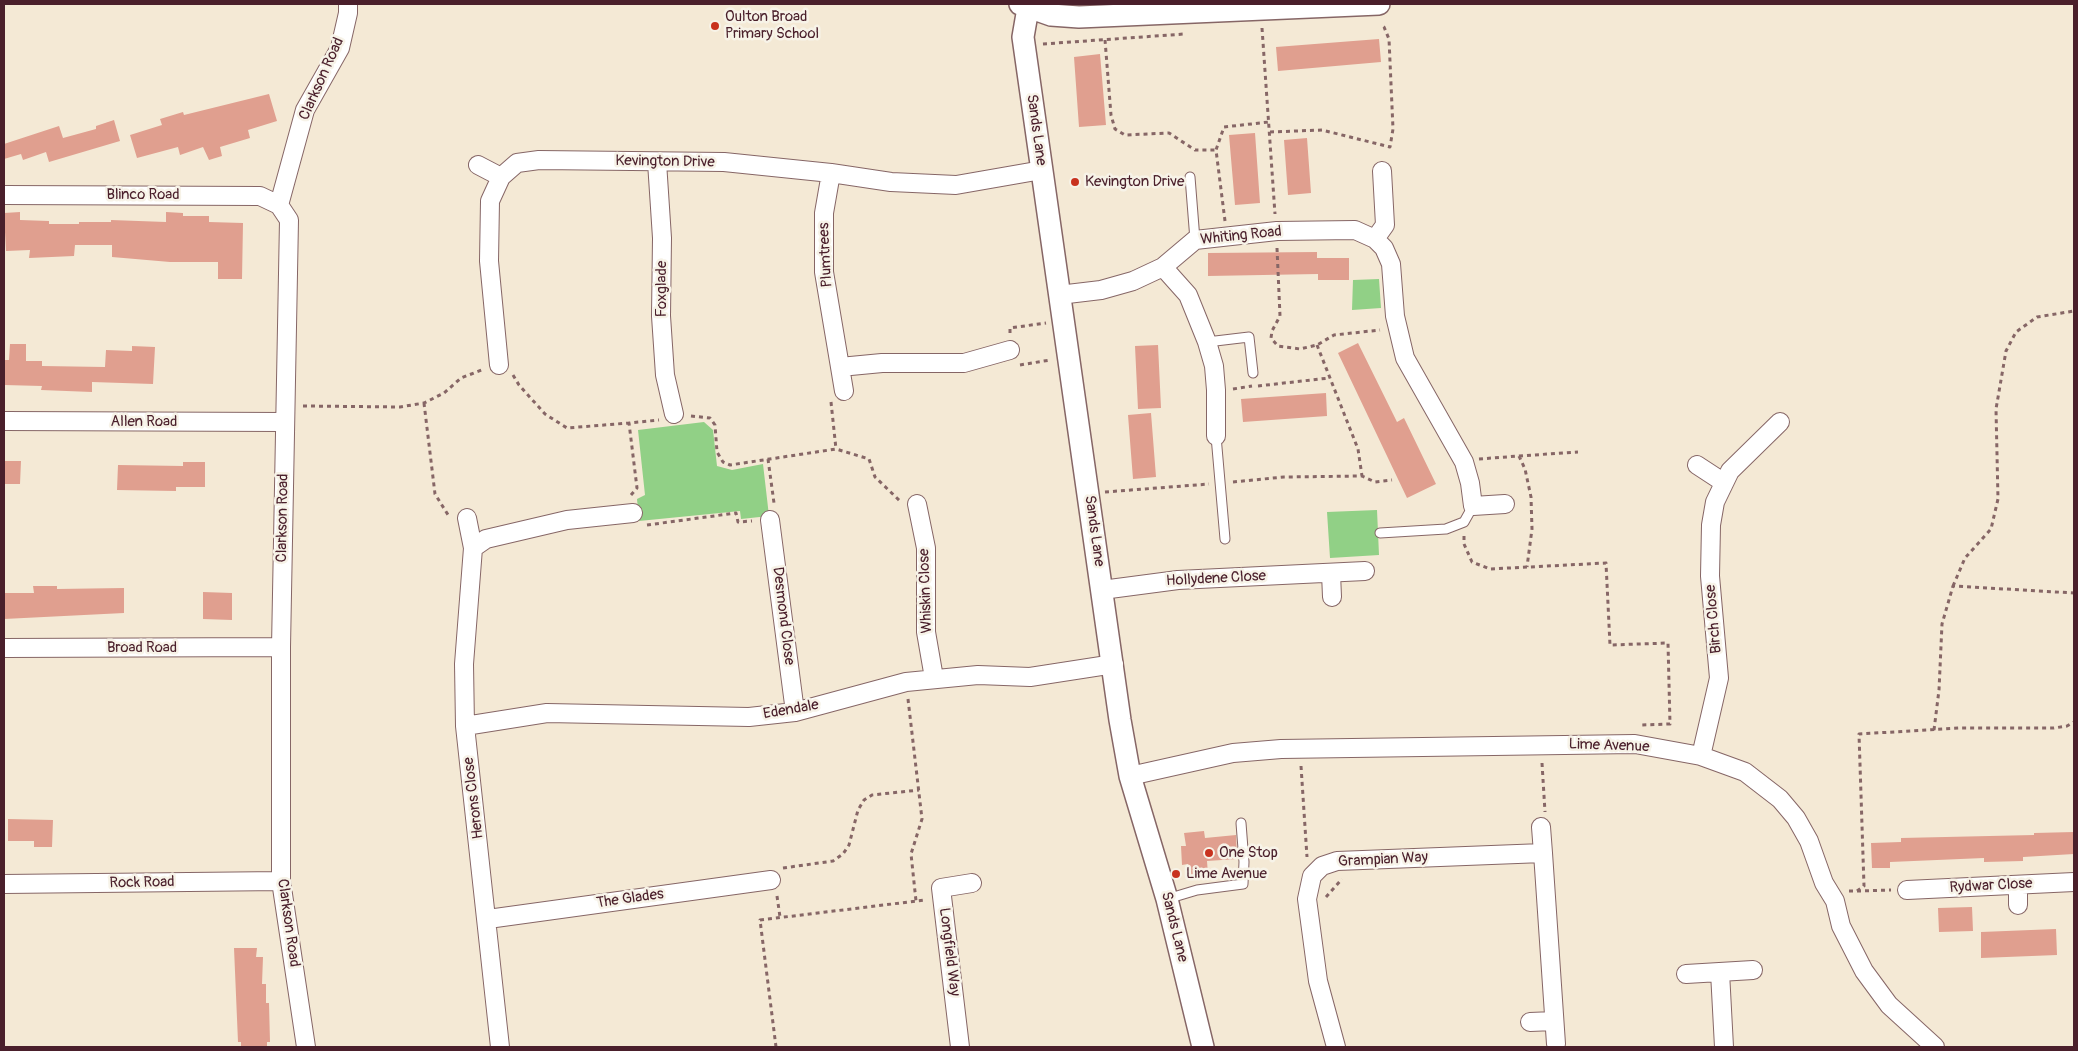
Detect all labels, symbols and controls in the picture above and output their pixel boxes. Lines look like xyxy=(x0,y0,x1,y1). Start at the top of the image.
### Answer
place label: Oulton Broad Primary School xyxy=(725,8,819,43)
marker: Oulton Broad Primary School xyxy=(709,20,721,32)
street label: Clarkson Road xyxy=(296,35,348,123)
street label: Sands Lane xyxy=(1022,93,1050,167)
street label: Kevington Drive xyxy=(615,152,715,172)
place label: Kevington Drive xyxy=(1085,173,1184,191)
marker: Kevington Drive xyxy=(1069,176,1081,188)
street label: Blinco Road xyxy=(106,186,180,204)
street label: Plumtrees xyxy=(815,222,837,288)
street label: Whiting Road xyxy=(1199,223,1283,249)
street label: Foxglade xyxy=(653,261,671,317)
street label: Allen Road xyxy=(111,413,177,431)
street label: Clarkson Road xyxy=(273,473,293,563)
street label: Sands Lane xyxy=(1080,494,1108,568)
street label: Whiskin Close xyxy=(916,548,936,634)
street label: Desmond Close xyxy=(768,566,798,666)
street label: Hollydene Close xyxy=(1166,567,1266,591)
street label: Birch Close xyxy=(1702,584,1726,654)
street label: Broad Road xyxy=(107,639,177,657)
street label: Edendale xyxy=(762,696,820,724)
street label: Lime Avenue xyxy=(1568,736,1650,756)
street label: Herons Close xyxy=(460,756,488,840)
place label: One Stop xyxy=(1219,844,1278,862)
marker: One Stop xyxy=(1203,847,1215,859)
street label: Grampian Way xyxy=(1338,849,1428,871)
place label: Lime Avenue xyxy=(1186,865,1267,883)
marker: Lime Avenue xyxy=(1170,868,1182,880)
street label: Rock Road xyxy=(109,873,175,893)
street label: Rydwar Close xyxy=(1949,875,2033,897)
street label: Clarkson Road xyxy=(273,878,303,968)
street label: The Glades xyxy=(595,885,665,913)
street label: Sands Lane xyxy=(1157,890,1191,964)
street label: Longfield Way xyxy=(935,907,963,997)

